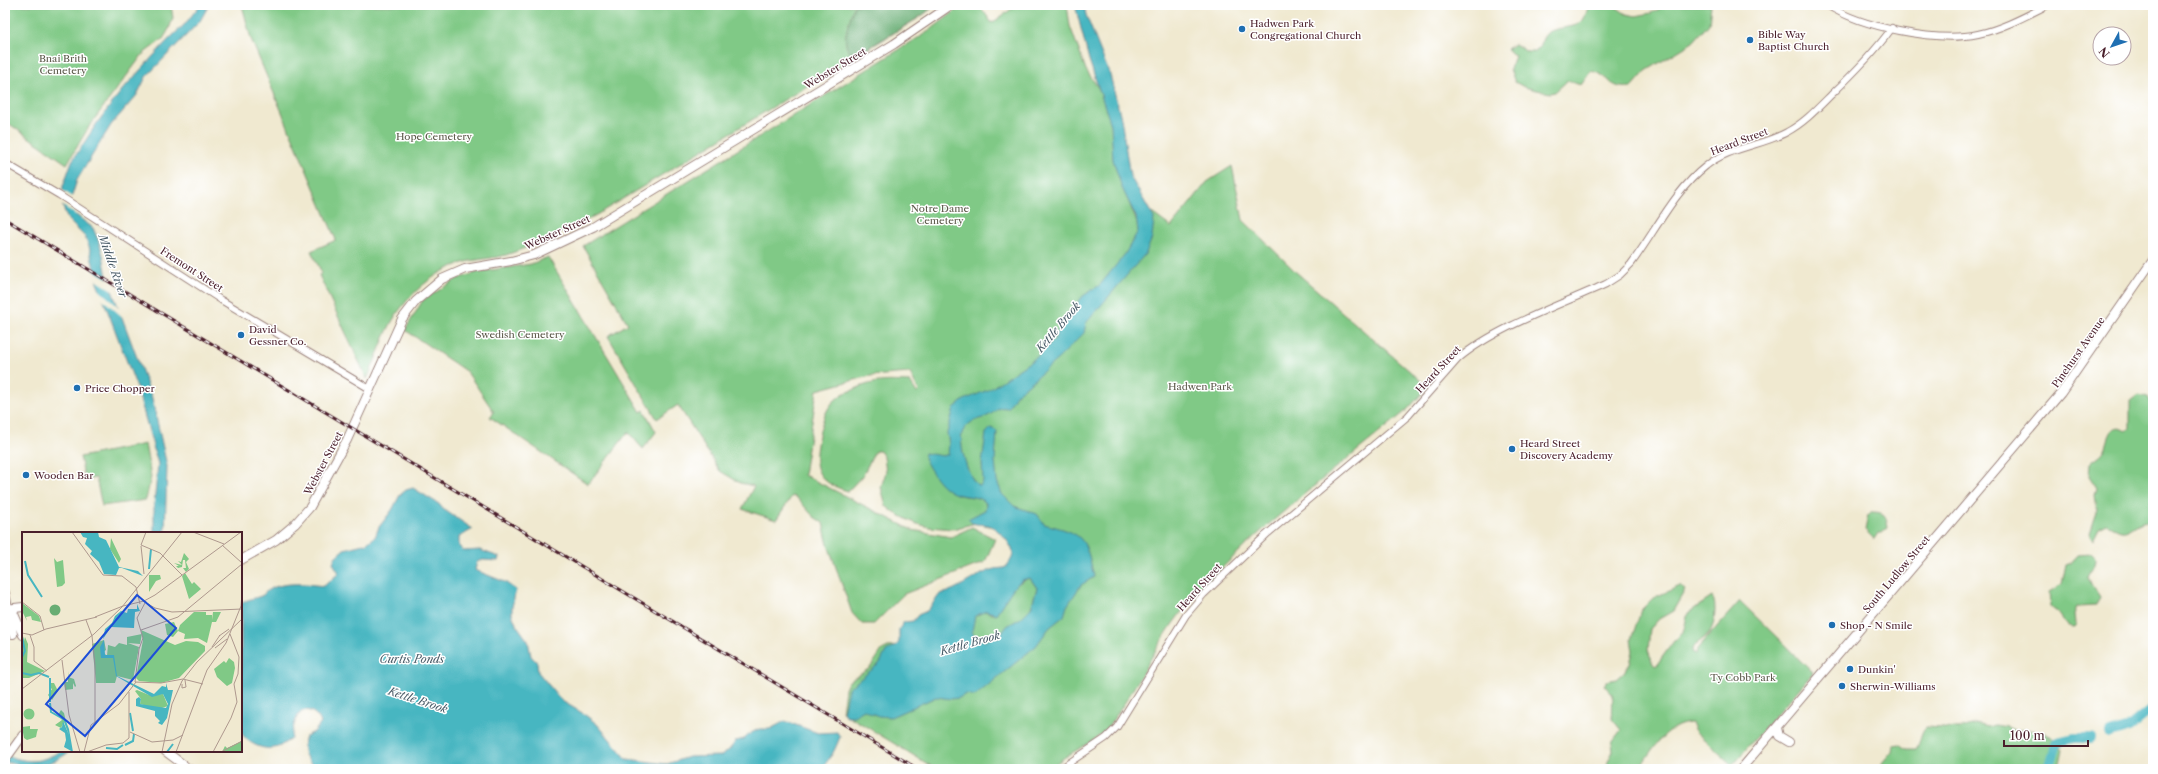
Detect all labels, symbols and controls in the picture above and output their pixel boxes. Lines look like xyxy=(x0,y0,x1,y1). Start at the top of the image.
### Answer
place label: Hadwen Park Congregational Church xyxy=(1250,17,1362,42)
marker: Hadwen Park Congregational Church xyxy=(1237,24,1247,34)
north arrow xyxy=(2092,26,2132,66)
place label: Bible Way Baptist Church xyxy=(1758,28,1830,53)
marker: Bible Way Baptist Church xyxy=(1745,35,1755,45)
text: N xyxy=(2096,44,2113,61)
street label: Webster Street xyxy=(801,45,869,93)
park label: Bnai Brith Cemetery xyxy=(39,52,88,77)
street label: Heard Street xyxy=(1709,124,1770,158)
park label: Hope Cemetery xyxy=(396,130,472,143)
park label: Notre Dame Cemetery xyxy=(911,202,970,227)
street label: Webster Street xyxy=(522,212,592,253)
water label: Middle River xyxy=(95,230,131,301)
street label: Fremont Street xyxy=(158,244,226,295)
water label: Kettle Brook xyxy=(1032,299,1083,356)
street label: Pinehurst Avenue xyxy=(2049,314,2108,390)
place label: David Gessner Co. xyxy=(249,323,307,348)
park label: Swedish Cemetery xyxy=(475,328,565,341)
marker: David Gessner Co. xyxy=(236,330,246,340)
street label: Heard Street xyxy=(1413,342,1464,396)
park label: Hadwen Park xyxy=(1168,380,1233,393)
place label: Price Chopper xyxy=(85,382,155,395)
marker: Price Chopper xyxy=(72,383,82,393)
street label: Webster Street xyxy=(301,429,346,498)
place label: Heard Street Discovery Academy xyxy=(1520,437,1614,462)
marker: Heard Street Discovery Academy xyxy=(1507,444,1517,454)
place label: Wooden Bar xyxy=(33,469,94,482)
marker: Wooden Bar xyxy=(21,470,31,480)
inset map xyxy=(22,532,242,752)
street label: South Ludlow Street xyxy=(1860,533,1933,616)
street label: Heard Street xyxy=(1174,560,1225,614)
place label: Shop - N Smile xyxy=(1840,619,1913,632)
marker: Shop - N Smile xyxy=(1827,620,1837,630)
water label: Kettle Brook xyxy=(938,628,1002,658)
water label: Curtis Ponds xyxy=(380,652,445,666)
place label: Dunkin' xyxy=(1858,663,1896,676)
marker: Dunkin' xyxy=(1845,664,1855,674)
park label: Ty Cobb Park xyxy=(1710,671,1777,684)
place label: Sherwin-Williams xyxy=(1850,680,1936,693)
marker: Sherwin-Williams xyxy=(1837,681,1847,691)
water label: Kettle Brook xyxy=(386,684,450,716)
scale bar xyxy=(2004,722,2088,748)
text: 100 m xyxy=(2010,728,2045,743)

